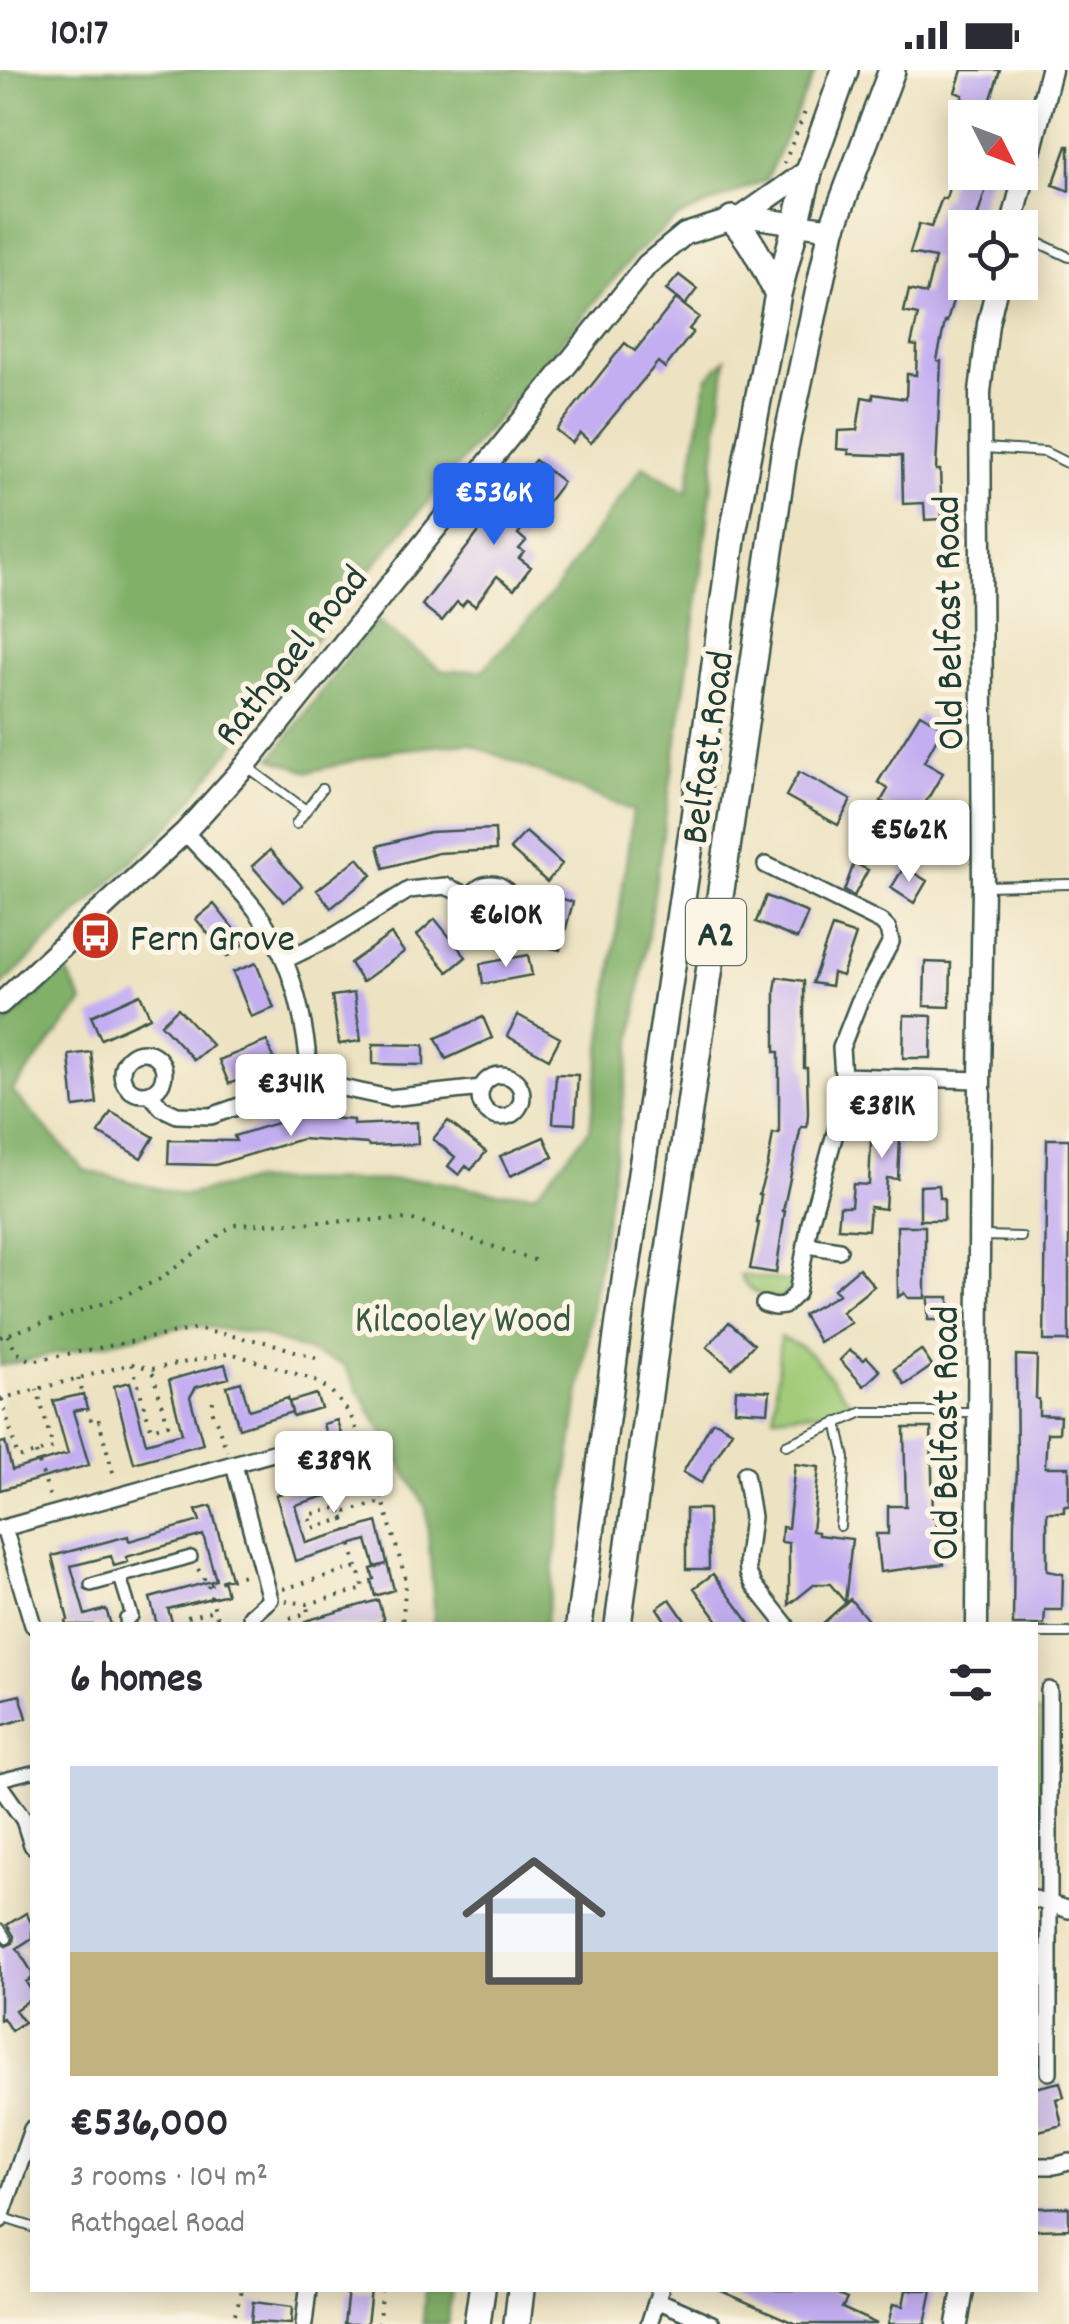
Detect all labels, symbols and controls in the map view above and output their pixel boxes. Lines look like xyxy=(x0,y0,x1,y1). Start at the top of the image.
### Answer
text: 10:17 xyxy=(50,8,108,63)
north arrow xyxy=(948,100,1038,190)
map controls xyxy=(948,100,1038,300)
button: locate xyxy=(948,210,1038,300)
pin: €536K xyxy=(424,463,564,548)
text: €536K xyxy=(455,472,533,518)
street label: Old Belfast Road xyxy=(922,495,983,751)
street label: Rathgael Road xyxy=(203,555,385,761)
street label: Belfast Road xyxy=(670,648,753,848)
pin: €562K xyxy=(839,800,979,885)
text: €562K xyxy=(870,809,948,855)
pin: €610K xyxy=(436,885,576,970)
text: €610K xyxy=(470,894,542,940)
road number: A2 xyxy=(686,899,746,965)
bus stop icon: Fern Grove xyxy=(69,910,121,962)
place label: Fern Grove xyxy=(130,914,295,971)
pin: €341K xyxy=(221,1054,361,1139)
text: €341K xyxy=(257,1063,325,1109)
pin: €381K xyxy=(812,1076,952,1161)
text: €381K xyxy=(849,1085,915,1131)
park label: Kilcooley Wood xyxy=(355,1295,571,1352)
street label: Old Belfast Road xyxy=(921,1306,978,1560)
pin: €389K xyxy=(264,1431,404,1516)
text: €389K xyxy=(297,1440,371,1486)
text: 6 homes xyxy=(70,1652,203,1712)
icon: filters xyxy=(943,1655,998,1710)
icon: home xyxy=(444,1831,624,2011)
text: €536,000 xyxy=(70,2096,229,2156)
text: 3 rooms · 104 m² xyxy=(70,2156,268,2202)
text: Rathgael Road xyxy=(70,2202,245,2248)

